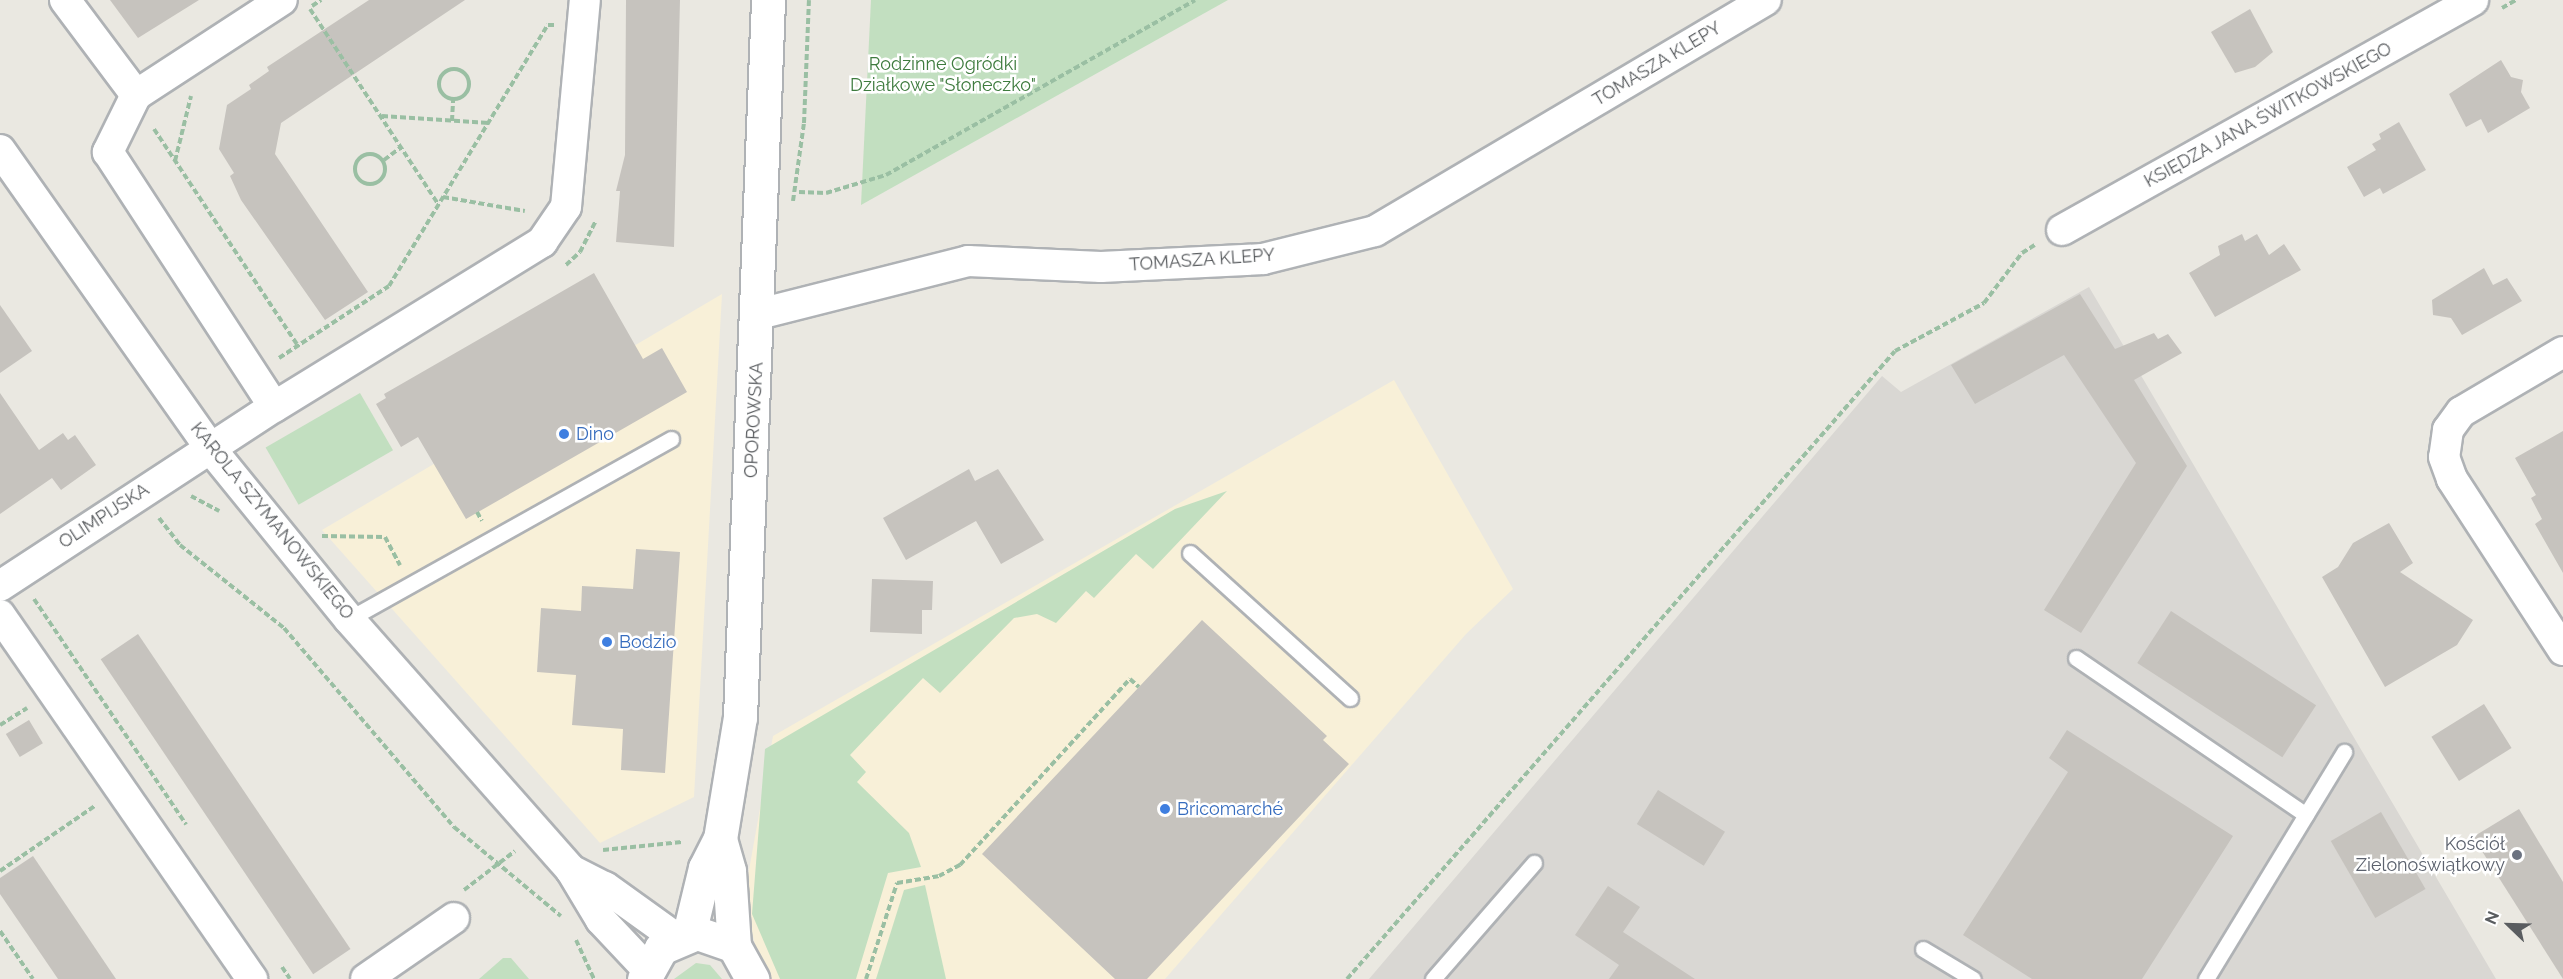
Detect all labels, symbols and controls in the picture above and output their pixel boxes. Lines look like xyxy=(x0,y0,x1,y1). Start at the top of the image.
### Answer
street label: TOMASZA KLEPY xyxy=(1589,17,1725,111)
street label: KSIĘDZA JANA ŚWITKOWSKIEGO xyxy=(2140,37,2396,193)
park label: Rodzinne Ogródki Działkowe "Słoneczko" xyxy=(850,54,1036,97)
street label: TOMASZA KLEPY xyxy=(1128,244,1276,276)
street label: OPOROWSKA xyxy=(740,361,768,479)
street label: KAROLA SZYMANOWSKIEGO xyxy=(186,418,358,624)
place label: Dino xyxy=(576,423,614,445)
marker: Dino xyxy=(557,427,571,441)
street label: OLIMPIJSKA xyxy=(55,479,153,553)
place label: Bodzio xyxy=(619,631,676,653)
marker: Bodzio xyxy=(600,635,614,649)
place label: Bricomarché xyxy=(1177,798,1283,820)
marker: Bricomarché xyxy=(1158,802,1172,816)
place label: Kościół Zielonoświątkowy xyxy=(2356,834,2505,876)
marker: Kościół Zielonoświątkowy xyxy=(2510,848,2524,862)
north arrow xyxy=(2479,895,2539,955)
text: N xyxy=(2481,908,2503,927)

